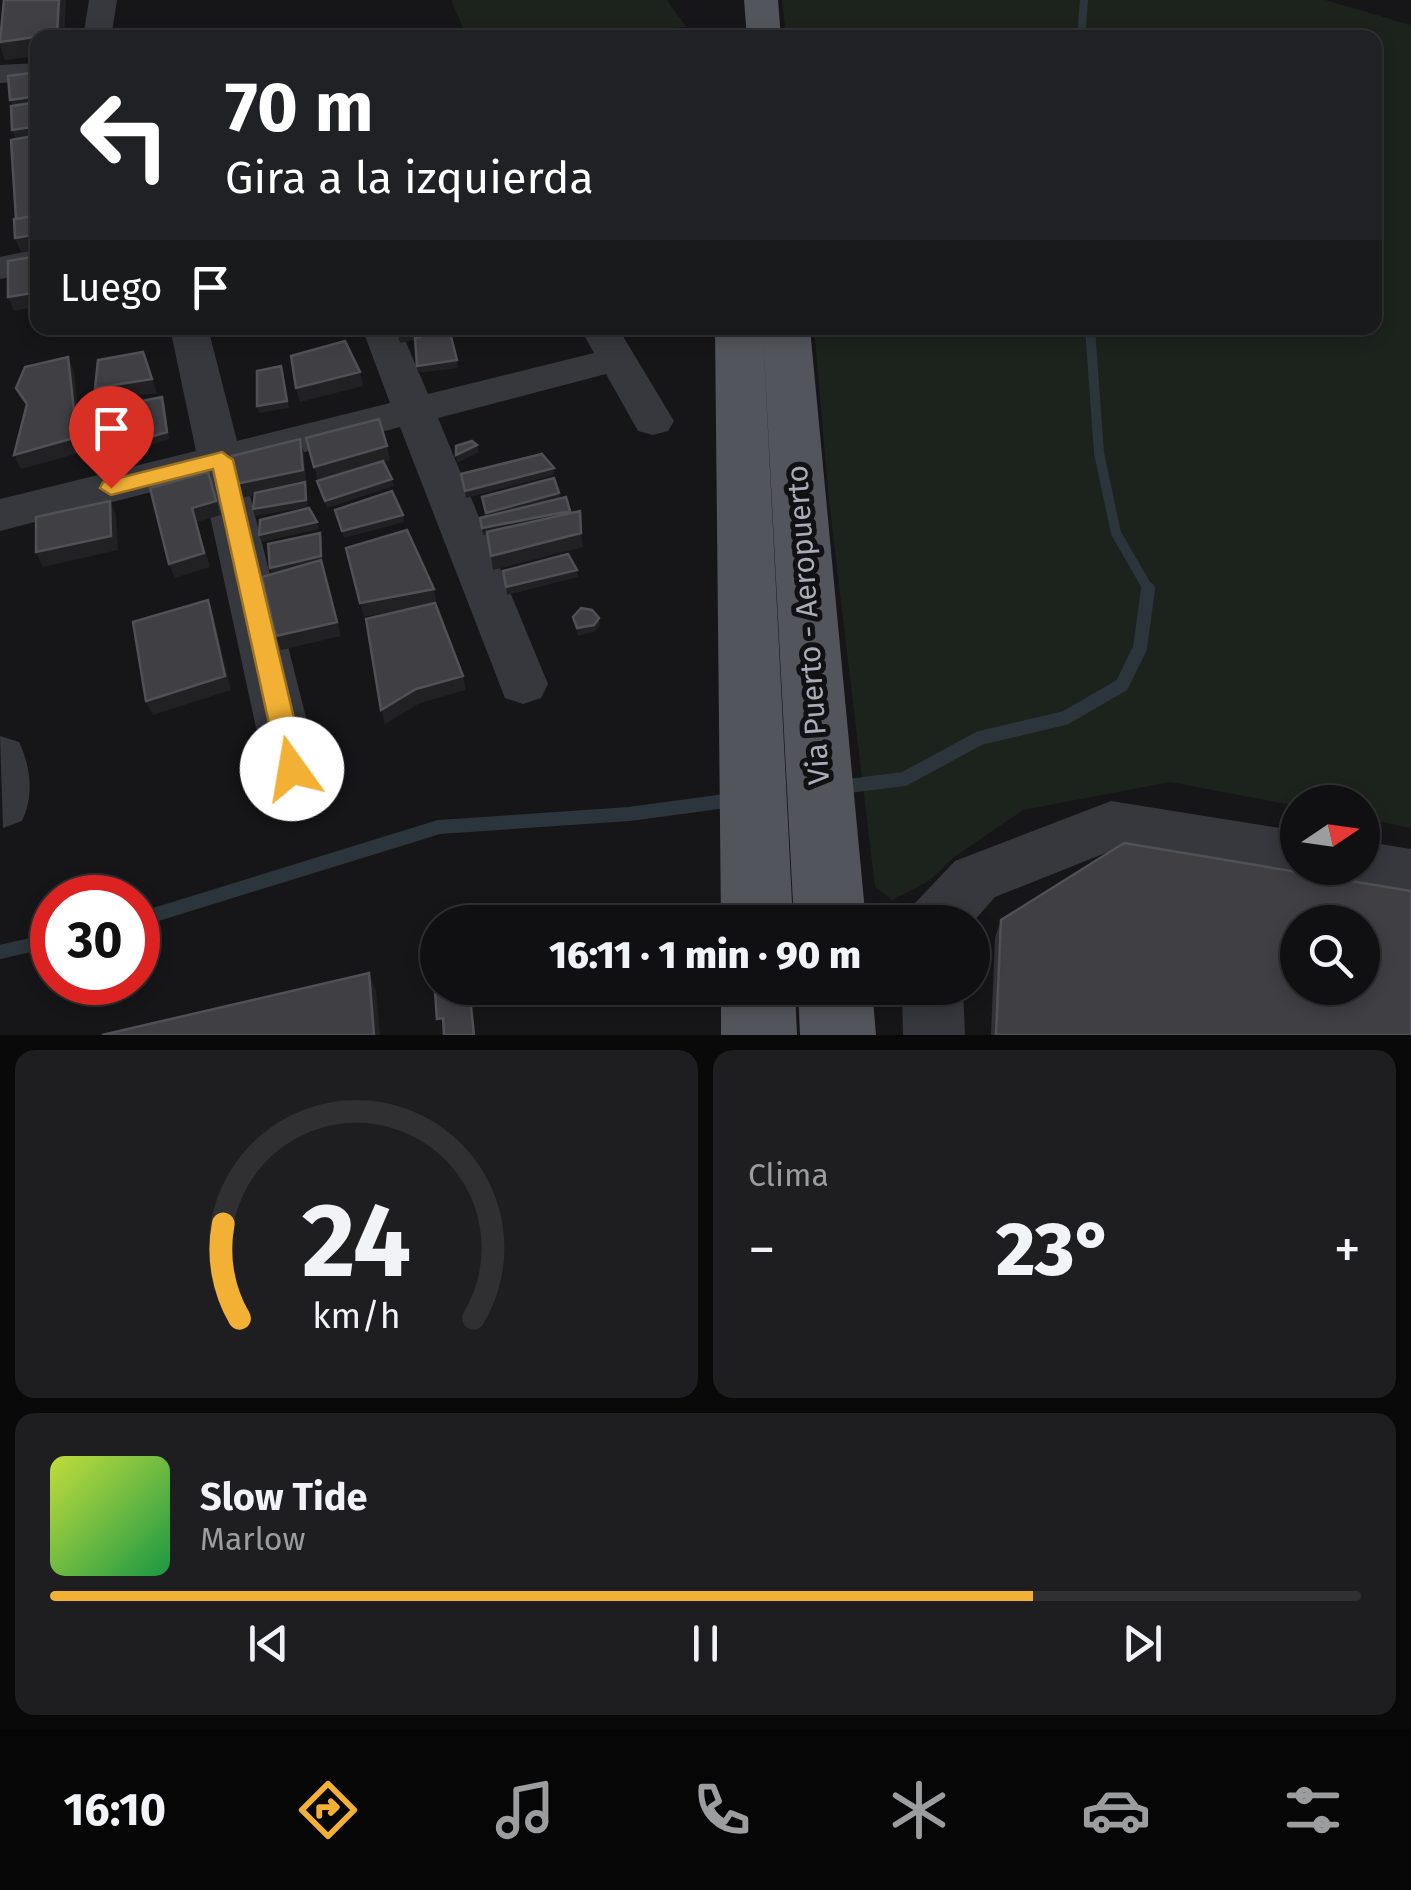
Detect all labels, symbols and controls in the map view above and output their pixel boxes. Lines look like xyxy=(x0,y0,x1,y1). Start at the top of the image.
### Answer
text: 70 m xyxy=(225,66,374,150)
icon: left xyxy=(60,70,190,200)
text: Gira a la izquierda xyxy=(225,151,594,205)
icon: arrive xyxy=(183,260,238,315)
text: Luego xyxy=(60,265,163,311)
pin xyxy=(69,386,154,489)
icon: arrive xyxy=(84,401,139,456)
street label: Via Puerto - Aeropuerto xyxy=(779,464,837,786)
position arrow xyxy=(240,717,344,821)
north arrow xyxy=(1280,785,1380,885)
map controls xyxy=(1280,785,1380,1005)
speed limit sign: 30 xyxy=(30,875,160,1005)
button: search xyxy=(1280,905,1380,1005)
text: 16:11 · 1 min · 90 m xyxy=(549,932,861,978)
text: Clima xyxy=(748,1156,829,1194)
text: 24 xyxy=(302,1179,411,1304)
text: 23° xyxy=(996,1205,1113,1295)
text: − xyxy=(748,1217,776,1283)
text: + xyxy=(1334,1217,1361,1283)
text: km/h xyxy=(312,1295,401,1337)
text: Slow Tide xyxy=(200,1474,368,1520)
text: Marlow xyxy=(200,1520,306,1558)
icon: previous xyxy=(241,1616,296,1671)
icon: pause xyxy=(678,1616,733,1671)
icon: next xyxy=(1115,1616,1170,1671)
icon: directions xyxy=(293,1775,363,1845)
icon: music xyxy=(490,1775,560,1845)
icon: phone xyxy=(687,1775,757,1845)
icon: climate xyxy=(884,1775,954,1845)
icon: car xyxy=(1081,1775,1151,1845)
icon: filters xyxy=(1278,1775,1348,1845)
text: 16:10 xyxy=(63,1783,166,1837)

